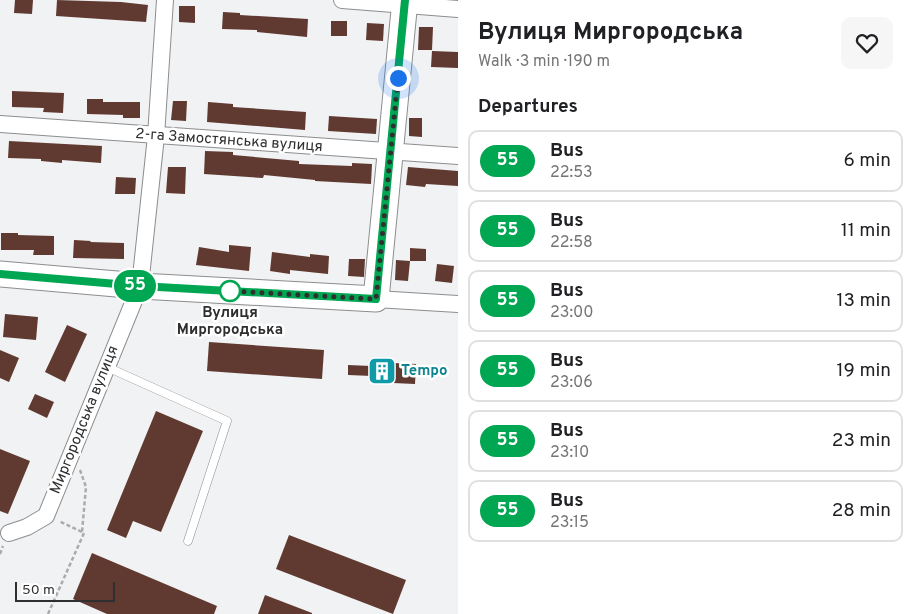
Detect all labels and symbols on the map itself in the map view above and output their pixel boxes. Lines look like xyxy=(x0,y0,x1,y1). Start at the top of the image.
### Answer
your location xyxy=(386,66,411,91)
street label: 2-га Замостянська вулиця xyxy=(135,125,323,157)
line badge: 55 xyxy=(112,270,158,302)
marker: Вулиця Миргородська xyxy=(219,280,241,302)
place label: Вулиця Миргородська xyxy=(177,304,283,340)
street label: Миргородська вулиця xyxy=(47,343,123,497)
building icon: Tempo xyxy=(367,356,397,386)
place label: Tempo xyxy=(401,362,448,381)
scale bar xyxy=(15,579,115,602)

